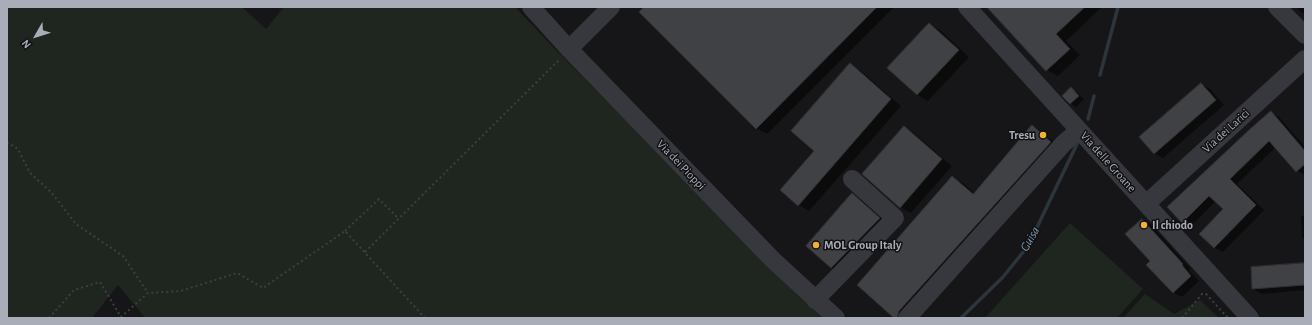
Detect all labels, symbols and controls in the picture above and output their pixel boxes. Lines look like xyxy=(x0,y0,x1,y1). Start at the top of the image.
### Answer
north arrow xyxy=(16,16,56,56)
text: N xyxy=(20,37,33,50)
street label: Via dei Larici xyxy=(1199,106,1253,156)
place label: Tresu xyxy=(1009,128,1035,142)
street label: Via delle Groane xyxy=(1077,129,1139,195)
marker: Tresu xyxy=(1038,130,1048,140)
street label: Via dei Pioppi xyxy=(654,137,708,193)
place label: Il chiodo xyxy=(1152,218,1193,232)
marker: Il chiodo xyxy=(1139,220,1149,230)
water label: Guisa xyxy=(1017,224,1043,254)
place label: MOL Group Italy xyxy=(824,238,901,252)
marker: MOL Group Italy xyxy=(811,240,821,250)

